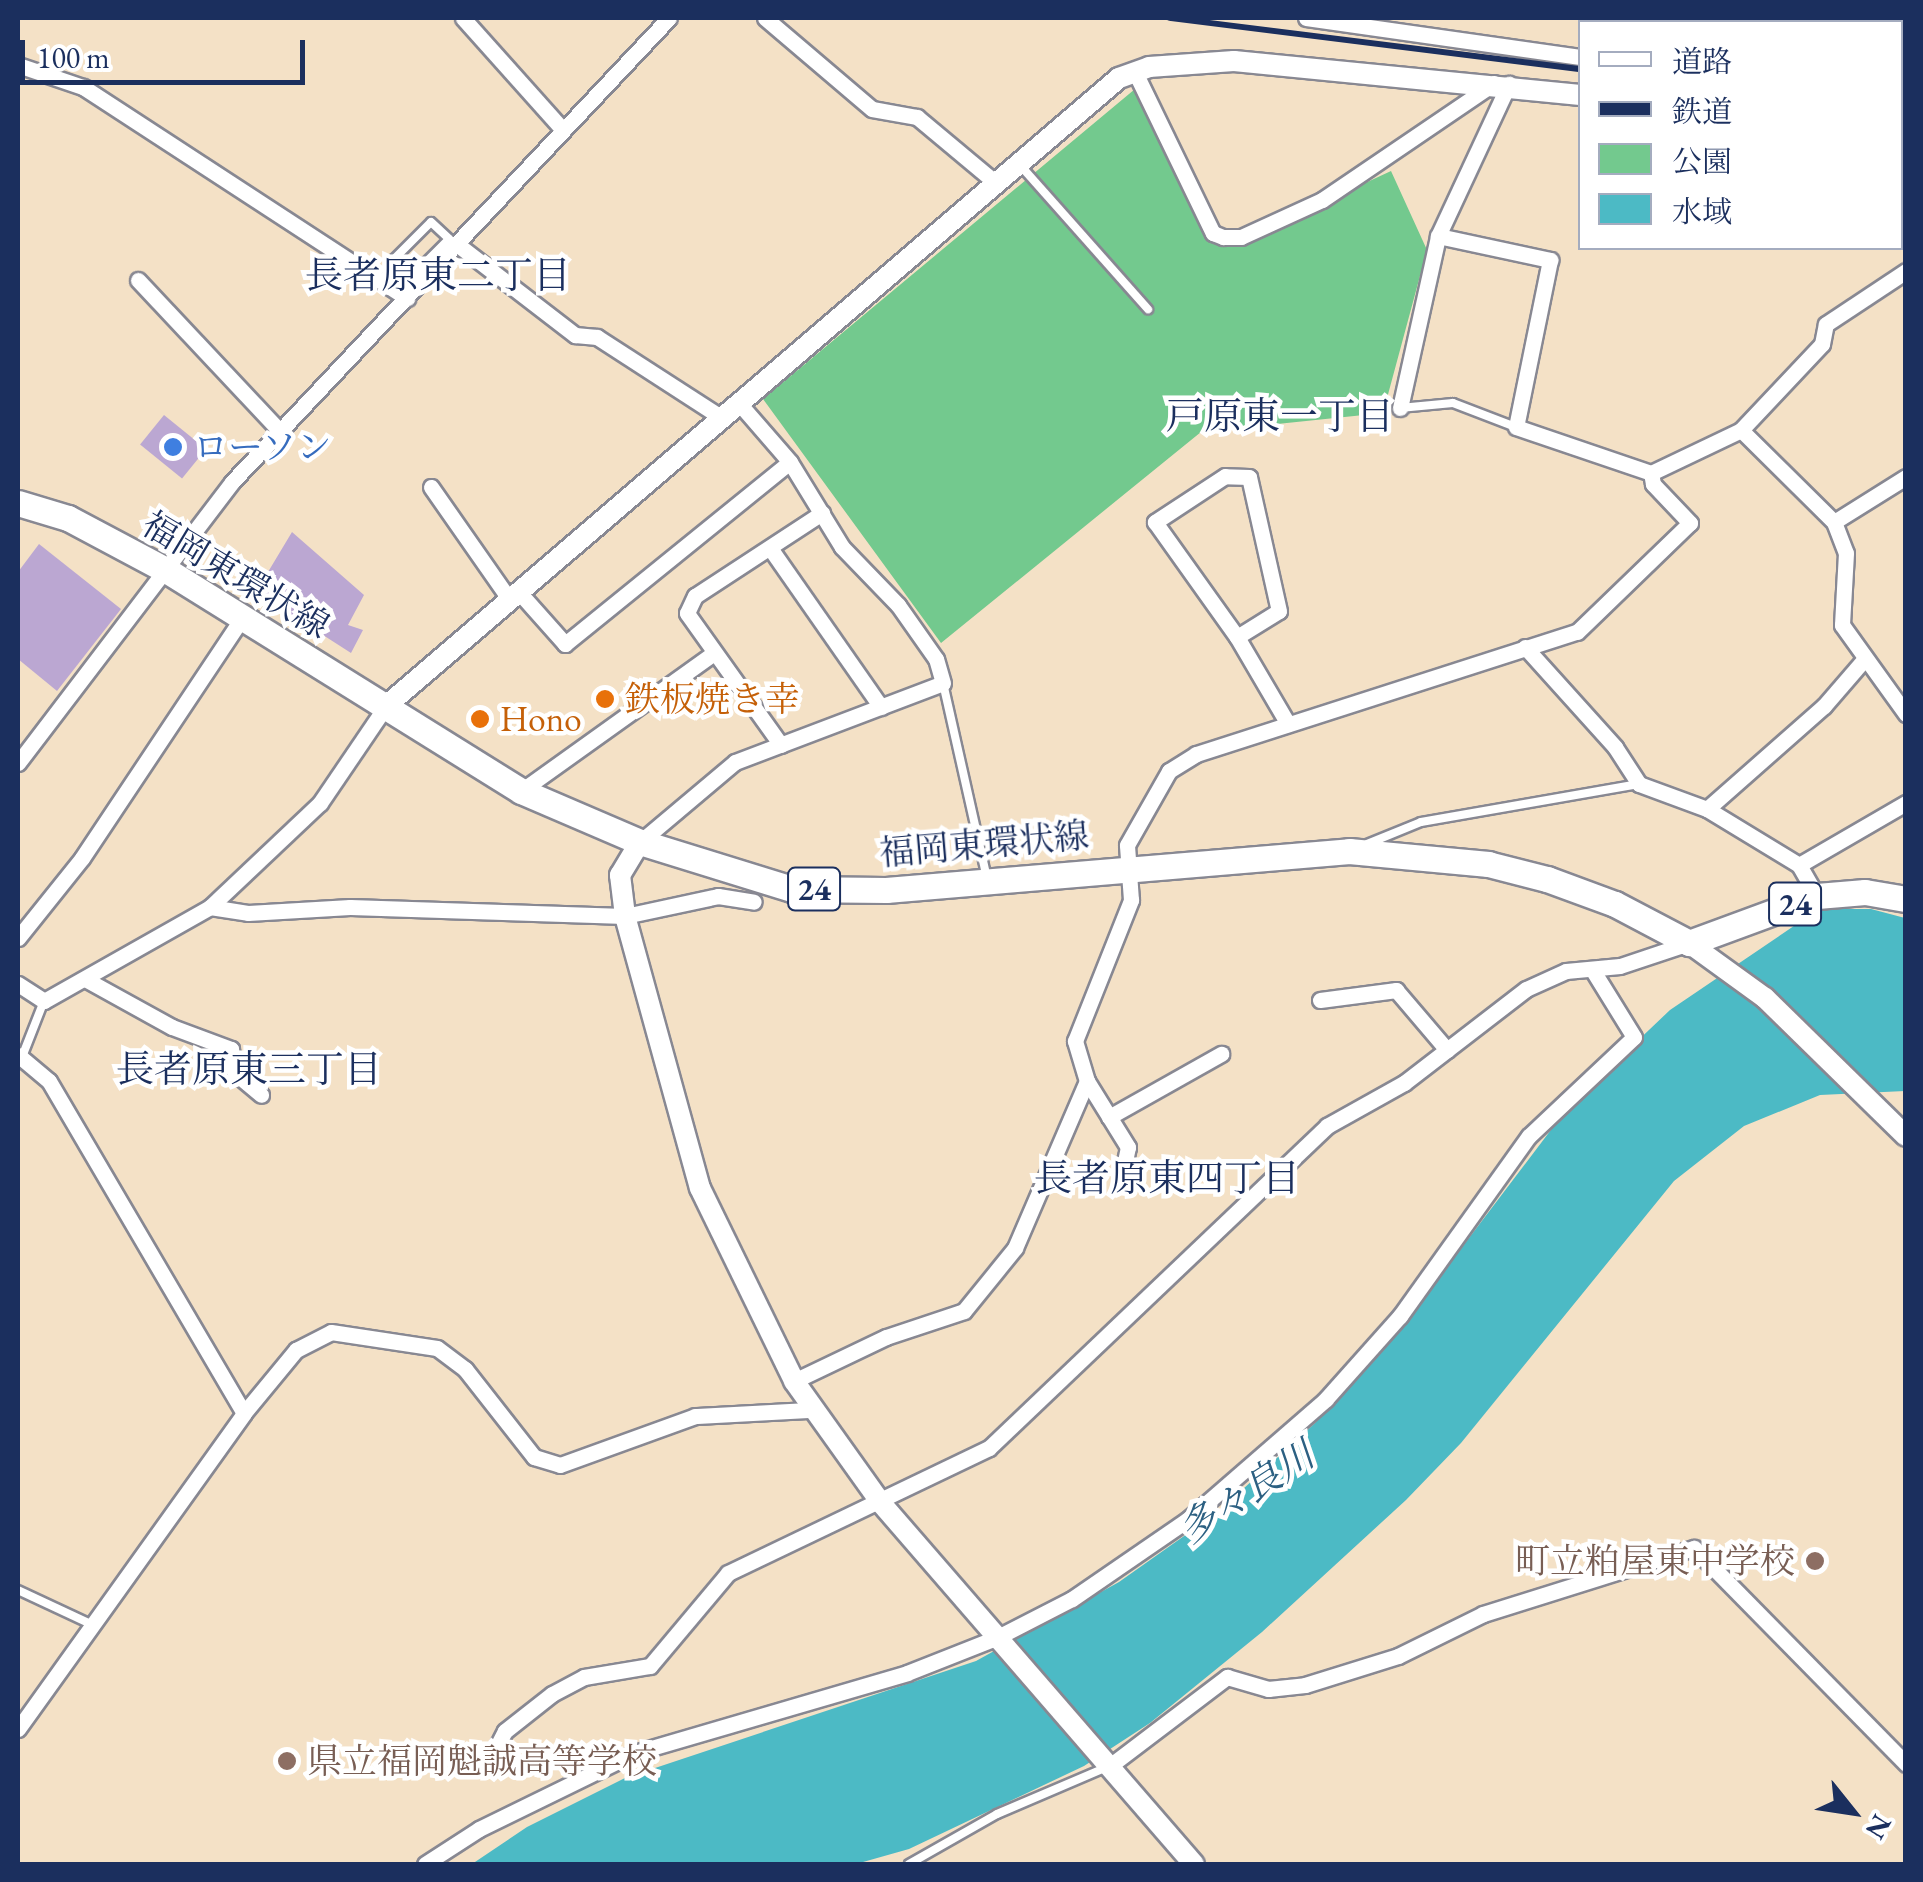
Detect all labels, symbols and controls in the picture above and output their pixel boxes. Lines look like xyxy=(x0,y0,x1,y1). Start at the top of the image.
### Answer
scale bar xyxy=(25,20,310,82)
legend xyxy=(1578,20,1903,250)
text: 100 m xyxy=(37,38,110,77)
text: 道路 xyxy=(1672,42,1732,81)
text: 鉄道 xyxy=(1672,92,1732,131)
text: 公園 xyxy=(1672,142,1732,181)
text: 水域 xyxy=(1672,192,1732,231)
district label: 長者原東二丁目 xyxy=(305,252,571,298)
district label: 戸原東一丁目 xyxy=(1166,393,1394,439)
place label: ローソン xyxy=(193,426,333,468)
marker: ローソン xyxy=(162,436,184,458)
street label: 福岡東環状線 xyxy=(135,503,337,647)
place label: 鉄板焼き幸 xyxy=(625,678,800,720)
marker: 鉄板焼き幸 xyxy=(594,688,616,710)
place label: Hono xyxy=(500,698,581,740)
marker: Hono xyxy=(469,708,491,730)
street label: 福岡東環状線 xyxy=(878,814,1090,874)
road number: 24 xyxy=(786,862,842,916)
road number: 24 xyxy=(1768,877,1822,931)
district label: 長者原東三丁目 xyxy=(116,1046,382,1092)
district label: 長者原東四丁目 xyxy=(1034,1155,1300,1201)
water label: 多々良川 xyxy=(1170,1431,1322,1553)
place label: 町立粕屋東中学校 xyxy=(1515,1540,1795,1582)
marker: 町立粕屋東中学校 xyxy=(1804,1550,1826,1572)
place label: 県立福岡魁誠高等学校 xyxy=(307,1740,657,1782)
marker: 県立福岡魁誠高等学校 xyxy=(276,1750,298,1772)
north arrow xyxy=(1803,1762,1903,1862)
text: N xyxy=(1858,1808,1900,1846)

